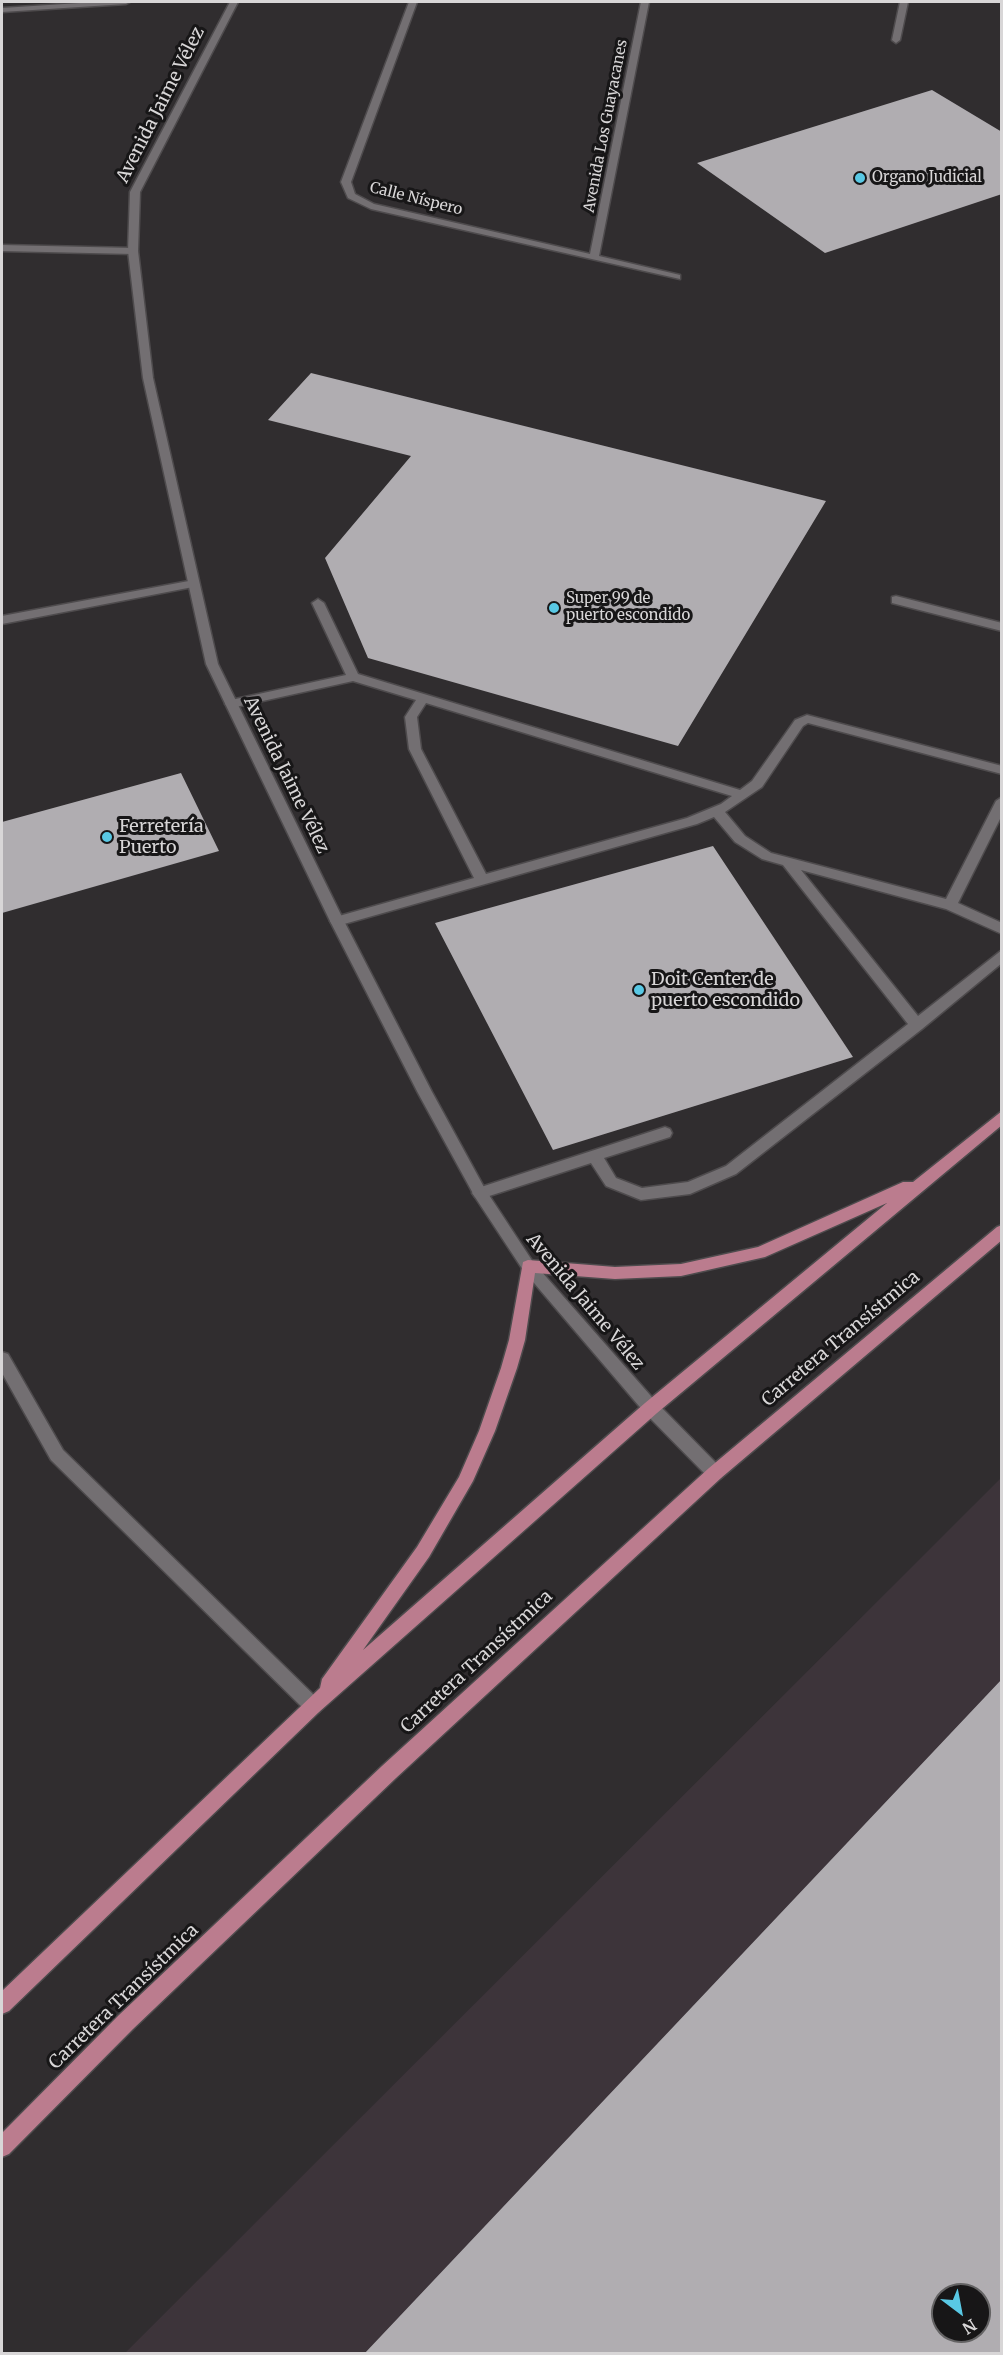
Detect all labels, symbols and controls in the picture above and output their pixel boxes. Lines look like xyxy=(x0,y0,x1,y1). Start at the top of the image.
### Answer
street label: Avenida Jaime Vélez xyxy=(112,24,210,186)
street label: Avenida Los Guayacanes xyxy=(580,38,632,214)
place label: Organo Judicial xyxy=(872,169,982,187)
marker: Organo Judicial xyxy=(853,171,867,185)
street label: Calle Níspero xyxy=(368,179,464,219)
place label: Super 99 de puerto escondido xyxy=(566,590,690,625)
marker: Super 99 de puerto escondido xyxy=(547,601,561,615)
street label: Avenida Jaime Vélez xyxy=(239,693,333,857)
place label: Ferretería Puerto xyxy=(119,816,204,858)
marker: Ferretería Puerto xyxy=(100,830,114,844)
place label: Doit Center de puerto escondido xyxy=(651,969,800,1012)
marker: Doit Center de puerto escondido xyxy=(632,983,646,997)
street label: Avenida Jaime Vélez xyxy=(521,1229,649,1375)
street label: Carretera Transístmica xyxy=(758,1267,924,1411)
street label: Carretera Transístmica xyxy=(397,1586,557,1738)
street label: Carretera Transístmica xyxy=(45,1920,203,2074)
north arrow xyxy=(931,2283,991,2343)
text: N xyxy=(959,2315,980,2338)

